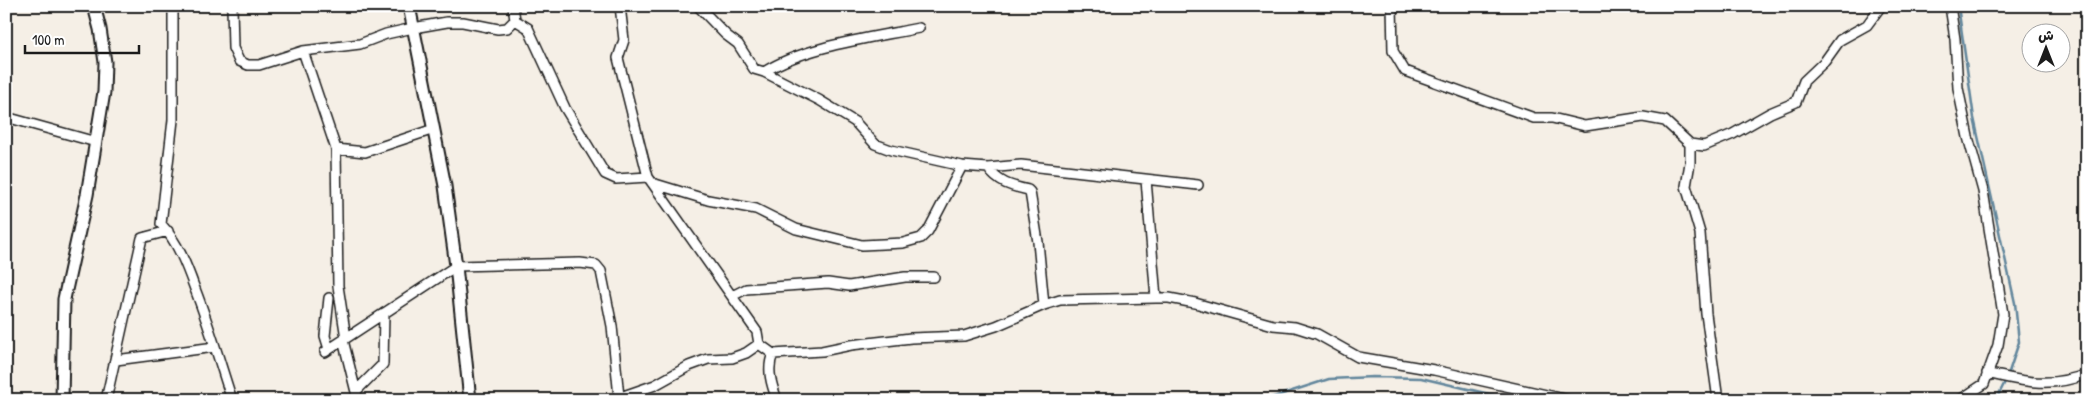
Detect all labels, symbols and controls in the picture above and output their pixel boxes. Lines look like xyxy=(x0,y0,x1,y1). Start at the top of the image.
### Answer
scale bar xyxy=(25,22,139,54)
north arrow xyxy=(2020,22,2070,72)
text: ش xyxy=(2038,25,2054,44)
text: 100 m xyxy=(32,29,65,50)

